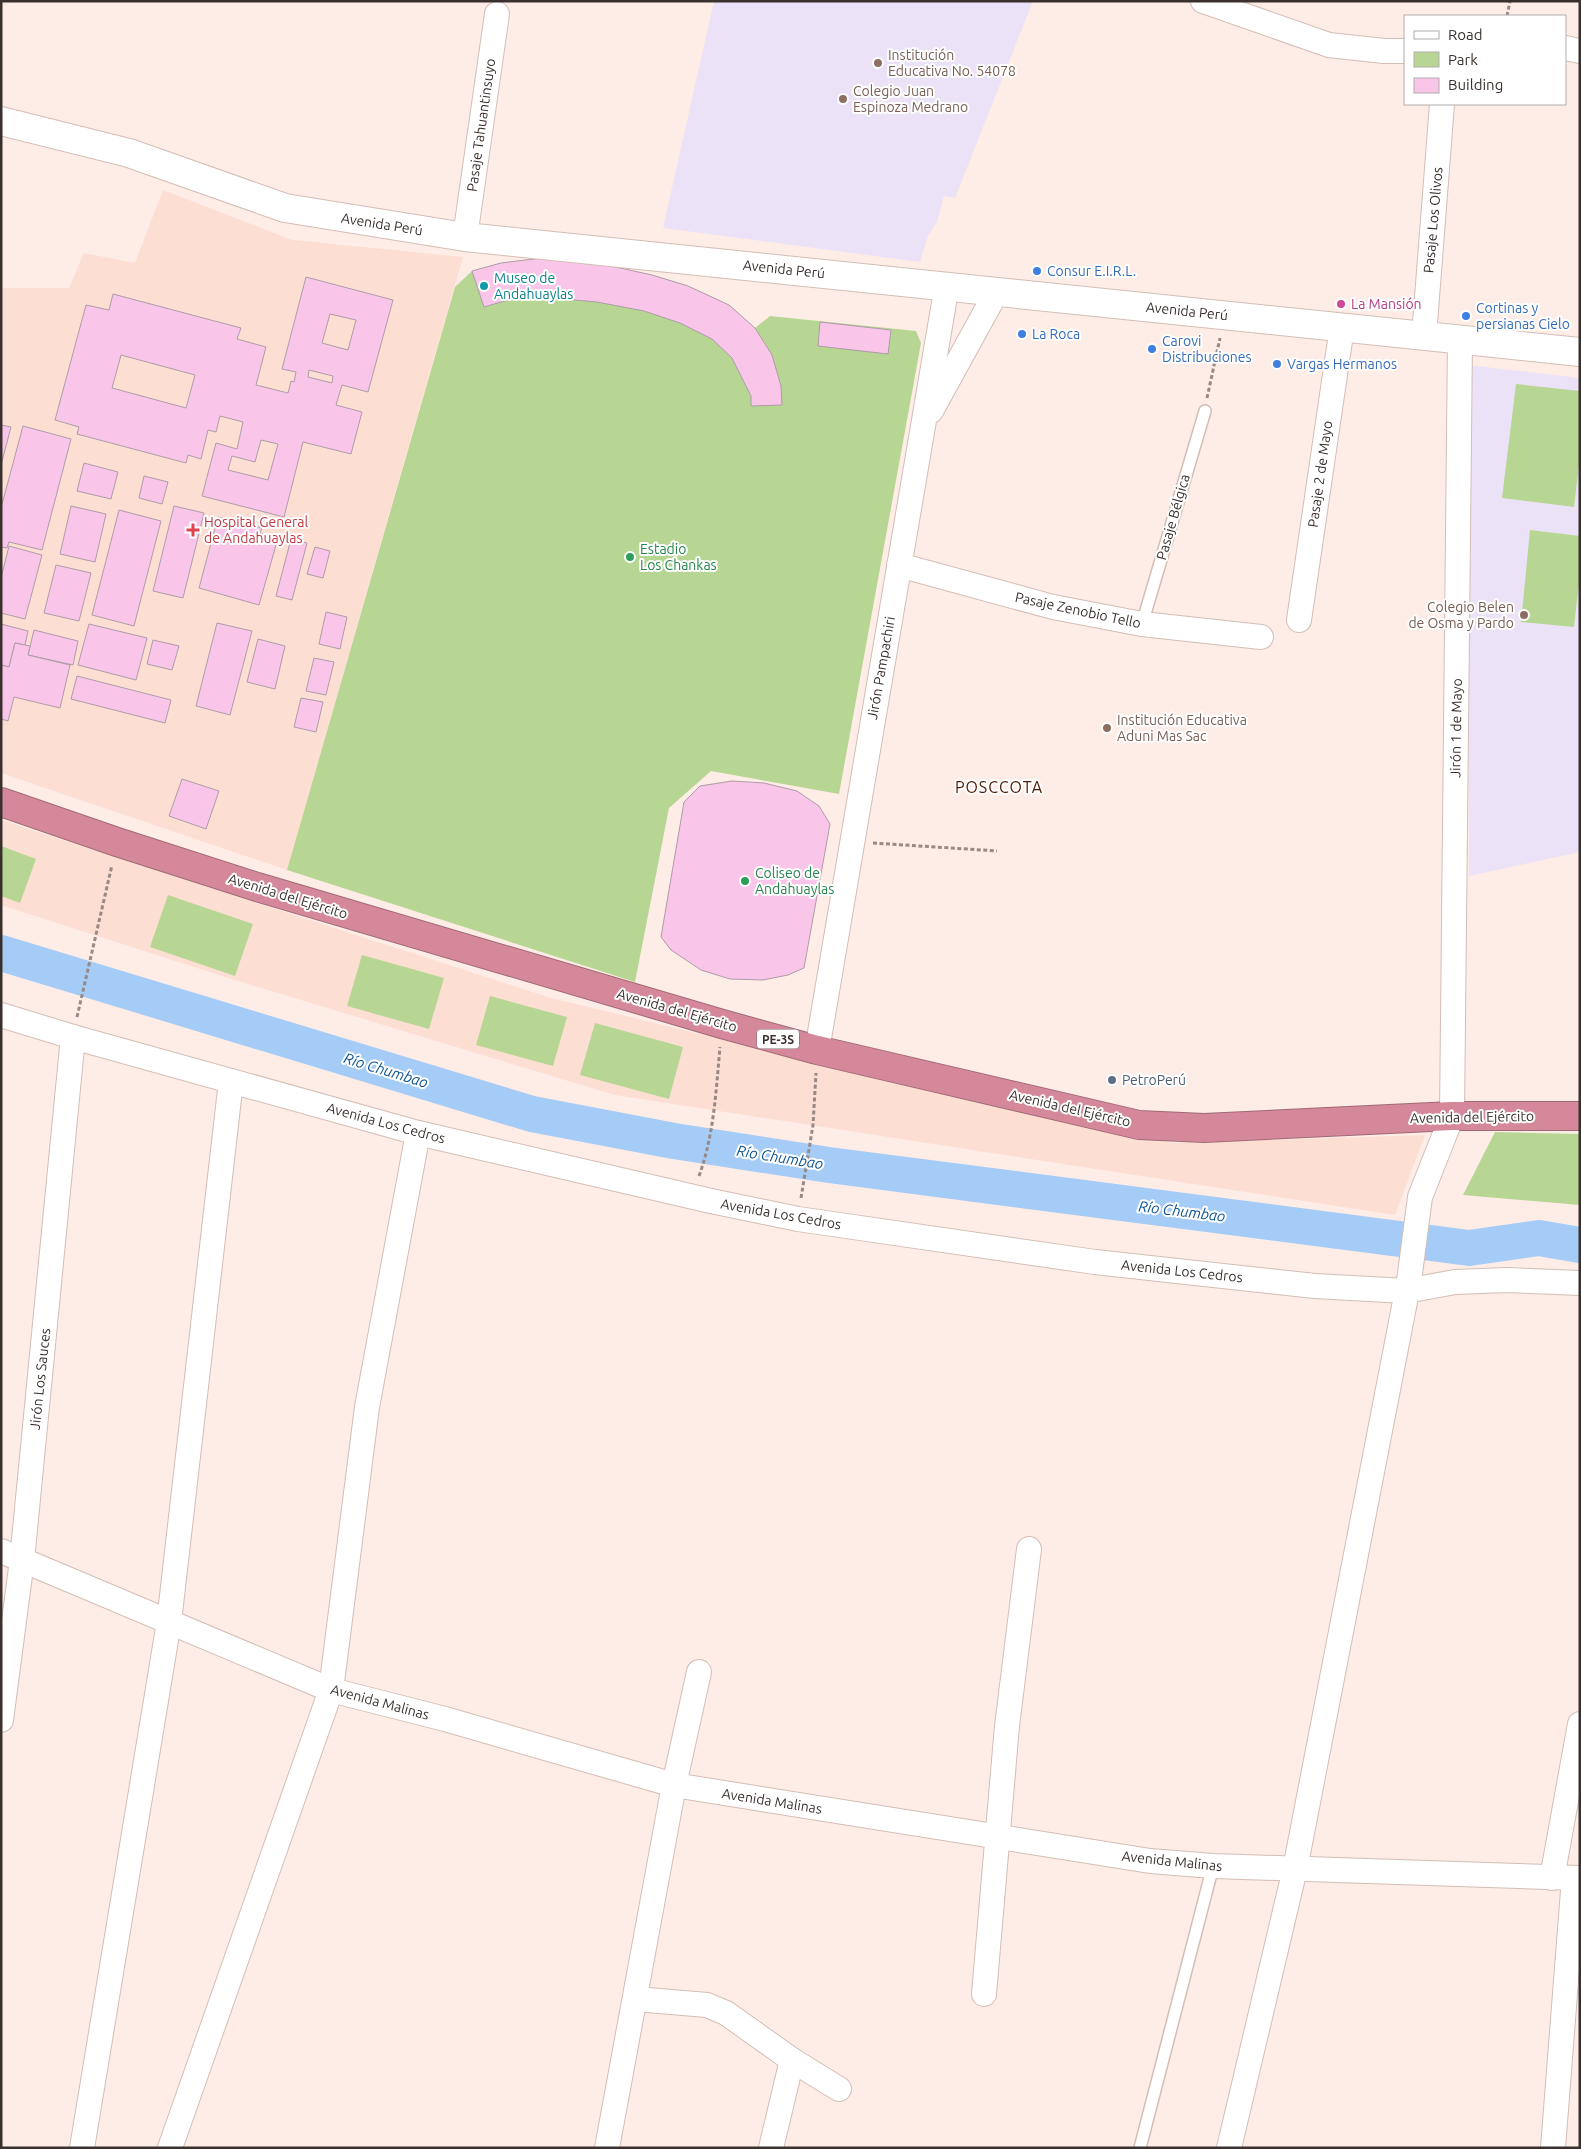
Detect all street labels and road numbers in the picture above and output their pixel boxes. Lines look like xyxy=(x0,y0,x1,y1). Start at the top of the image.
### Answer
street label: Pasaje Tahuantinsuyo xyxy=(464,57,498,193)
street label: Pasaje Los Olivos xyxy=(1420,166,1446,274)
street label: Avenida Perú xyxy=(340,210,424,238)
street label: Avenida Perú xyxy=(742,257,826,281)
street label: Avenida Perú xyxy=(1145,299,1229,323)
street label: Pasaje 2 de Mayo xyxy=(1305,420,1335,528)
street label: Pasaje Bélgica xyxy=(1153,472,1193,562)
street label: Pasaje Zenobio Tello xyxy=(1014,589,1142,631)
street label: Jirón Pampachiri xyxy=(864,615,898,721)
street label: Jirón 1 de Mayo xyxy=(1447,678,1465,778)
street label: Avenida del Ejército xyxy=(226,870,350,922)
street label: Avenida del Ejército xyxy=(615,985,739,1035)
road number: PE-3S xyxy=(757,1030,799,1048)
street label: Avenida del Ejército xyxy=(1008,1086,1132,1130)
street label: Avenida Los Cedros xyxy=(325,1099,447,1147)
street label: Avenida del Ejército xyxy=(1410,1108,1534,1126)
street label: Avenida Los Cedros xyxy=(719,1196,843,1232)
street label: Avenida Los Cedros xyxy=(1120,1257,1244,1285)
street label: Jirón Los Sauces xyxy=(27,1327,53,1431)
street label: Avenida Malinas xyxy=(329,1681,431,1723)
street label: Avenida Malinas xyxy=(721,1785,823,1817)
street label: Avenida Malinas xyxy=(1121,1848,1223,1874)

